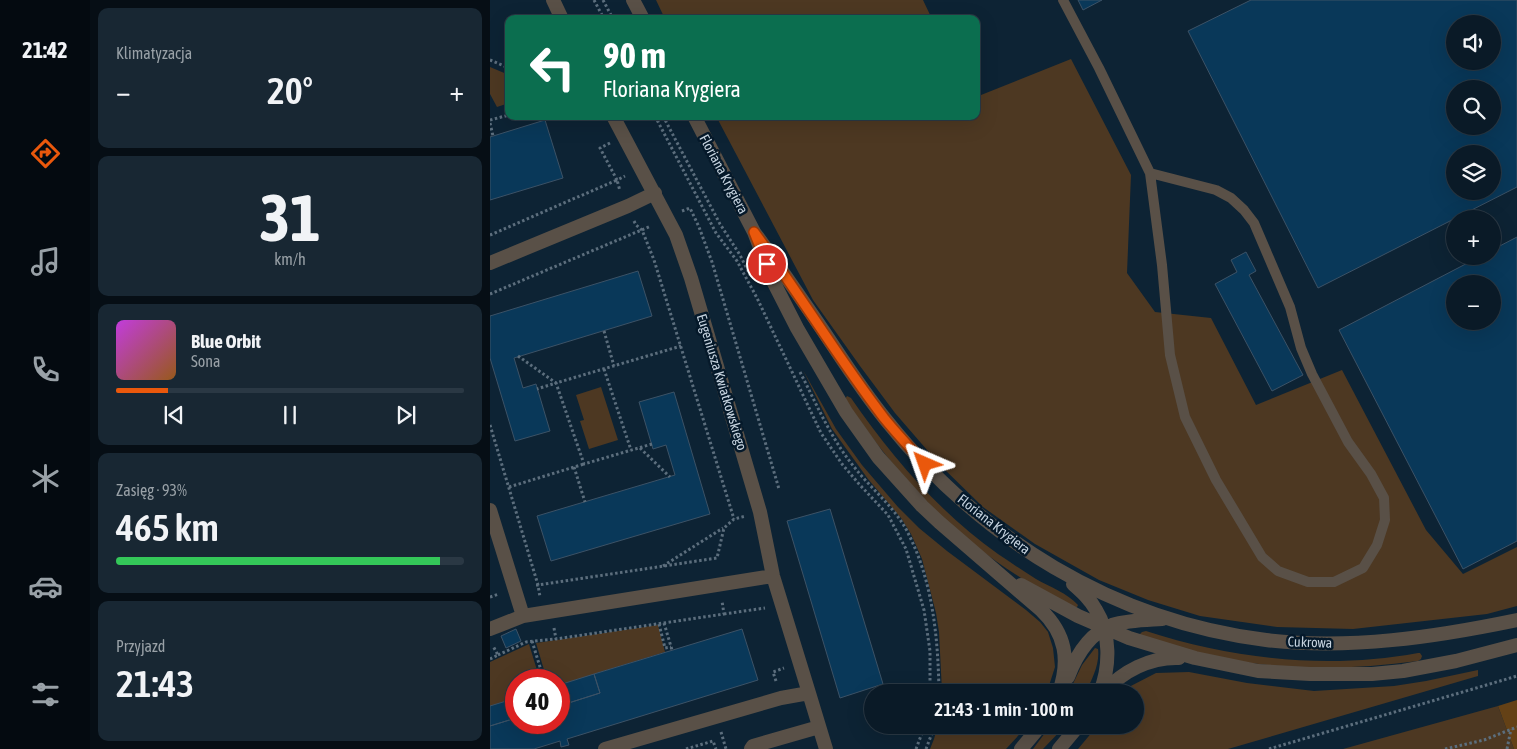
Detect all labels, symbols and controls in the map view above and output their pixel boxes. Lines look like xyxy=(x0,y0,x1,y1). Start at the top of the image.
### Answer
map controls xyxy=(1446,15,1501,330)
button: sound xyxy=(1446,15,1501,70)
icon: left xyxy=(520,35,585,100)
text: 90 m xyxy=(603,35,666,75)
text: 21:42 xyxy=(22,37,68,63)
text: Klimatyzacja xyxy=(116,44,192,62)
text: 20° xyxy=(267,69,313,112)
text: − xyxy=(116,75,131,107)
text: + xyxy=(449,75,464,107)
text: Floriana Krygiera xyxy=(603,76,741,102)
button: search xyxy=(1446,80,1501,135)
street label: Floriana Krygiera xyxy=(696,132,752,216)
icon: directions xyxy=(28,136,63,171)
button: layers xyxy=(1446,145,1501,200)
text: 31 xyxy=(259,180,321,255)
button: + xyxy=(1446,210,1501,265)
pin xyxy=(746,243,788,285)
icon: music xyxy=(28,244,63,279)
text: km/h xyxy=(274,250,306,268)
icon: arrive xyxy=(753,250,781,278)
button: − xyxy=(1446,275,1501,330)
street label: Eugeniusza Kwiatkowskiego xyxy=(694,312,750,452)
text: Blue Orbit xyxy=(191,330,261,352)
icon: phone xyxy=(28,352,63,387)
text: Sona xyxy=(191,352,220,370)
icon: previous xyxy=(160,401,188,429)
icon: pause xyxy=(276,401,304,429)
icon: next xyxy=(392,401,420,429)
position arrow xyxy=(898,437,950,489)
icon: climate xyxy=(28,461,63,496)
text: Zasięg · 93% xyxy=(116,481,187,499)
street label: Floriana Krygiera xyxy=(955,491,1033,557)
text: 465 km xyxy=(116,506,219,549)
icon: car xyxy=(28,569,63,604)
street label: Cukrowa xyxy=(1287,633,1333,651)
text: Przyjazd xyxy=(116,637,165,655)
text: 21:43 xyxy=(116,662,194,705)
speed limit sign: 40 xyxy=(505,669,570,734)
icon: filters xyxy=(28,677,63,712)
text: 21:43 · 1 min · 100 m xyxy=(934,698,1074,720)

